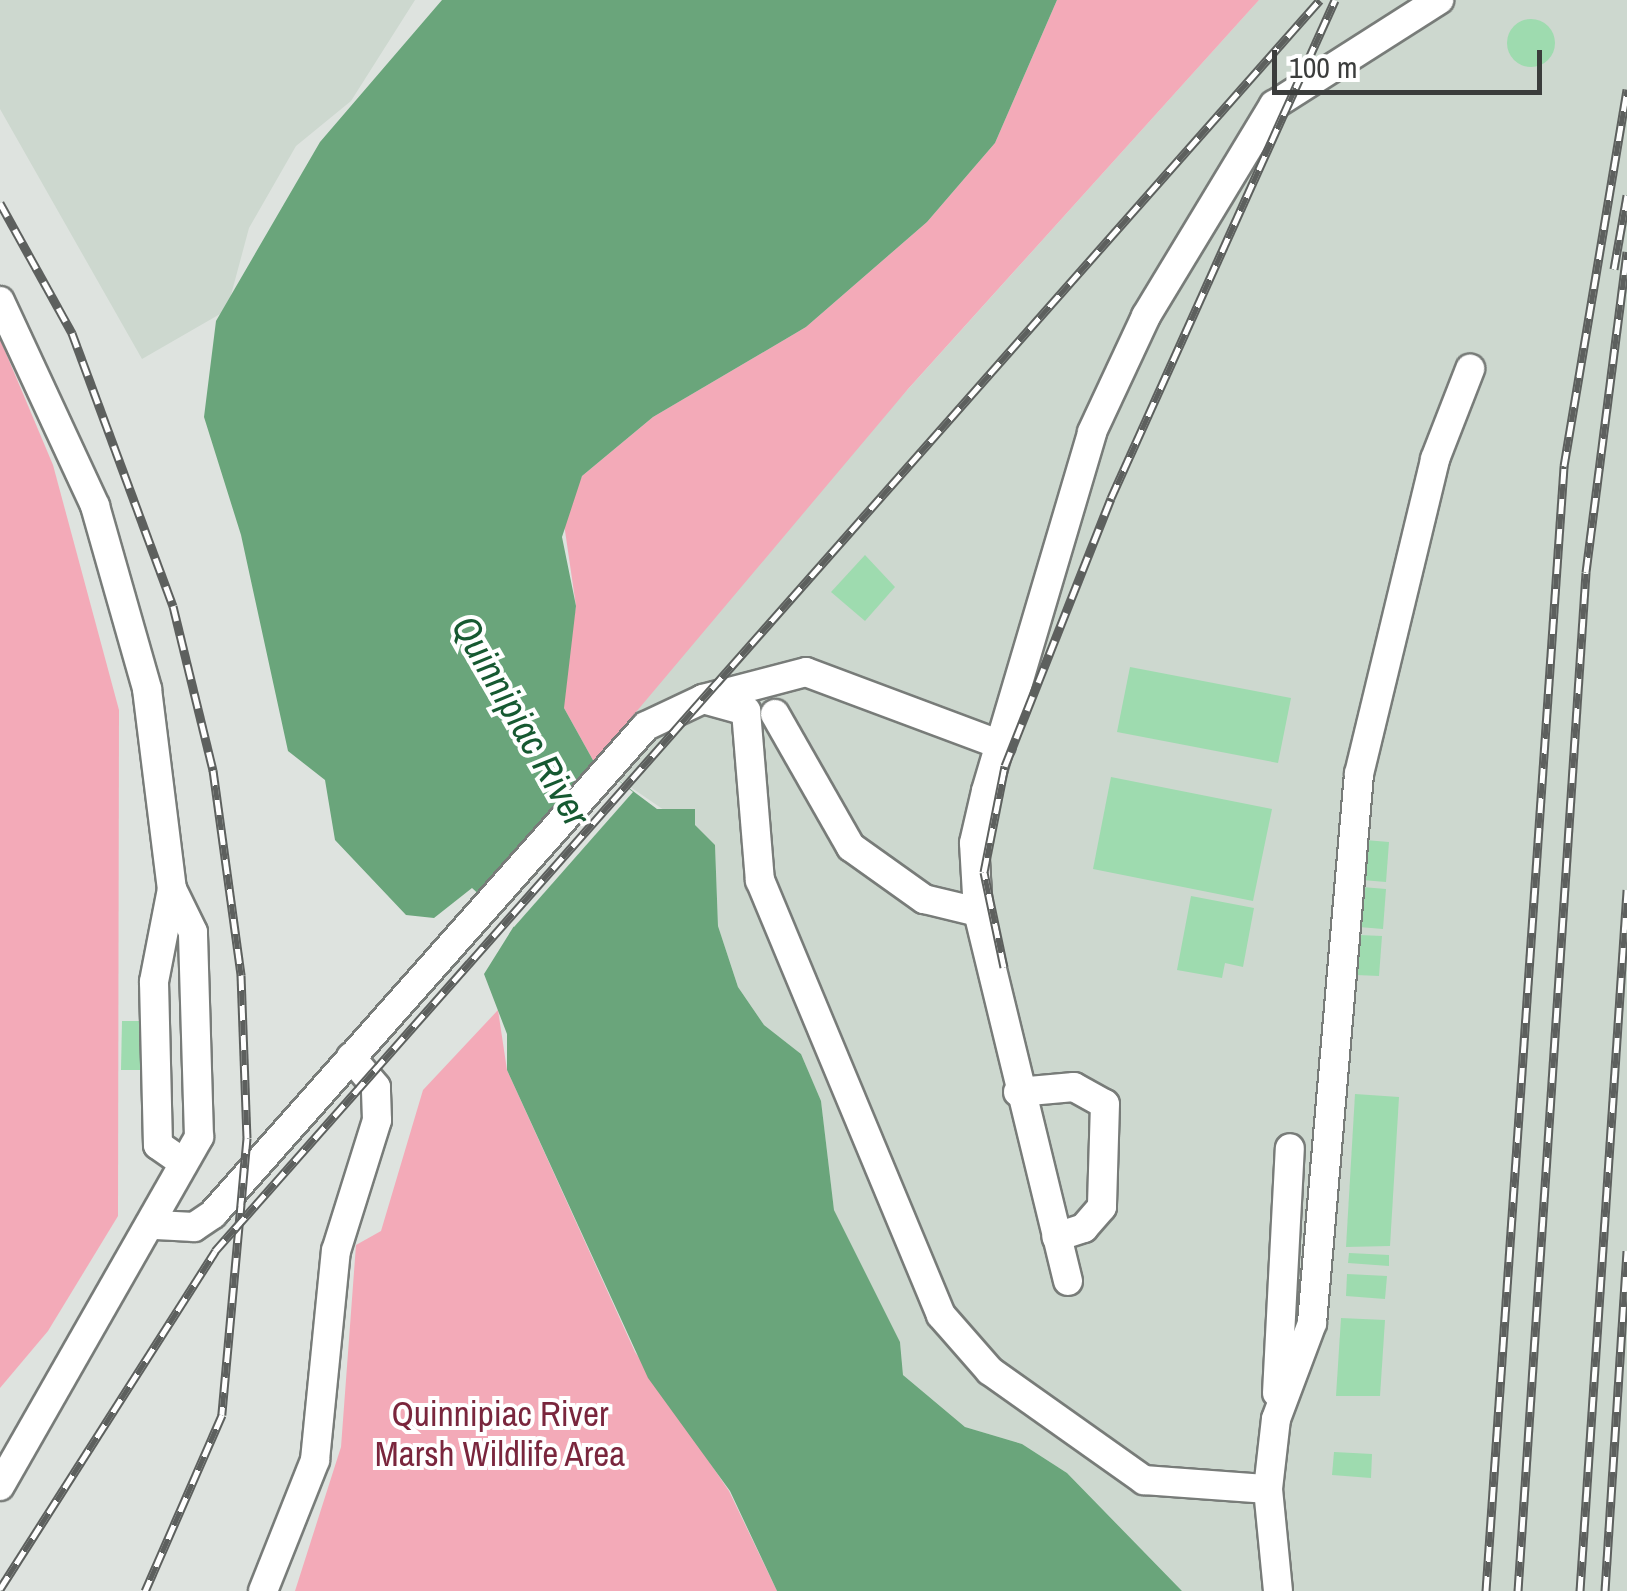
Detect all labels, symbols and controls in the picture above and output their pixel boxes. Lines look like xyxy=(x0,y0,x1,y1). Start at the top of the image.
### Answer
scale bar xyxy=(1277,30,1547,92)
text: 100 m xyxy=(1289,47,1357,87)
water label: Quinnipiac River xyxy=(442,608,600,834)
park label: Quinnipiac River Marsh Wildlife Area xyxy=(374,1393,626,1475)

